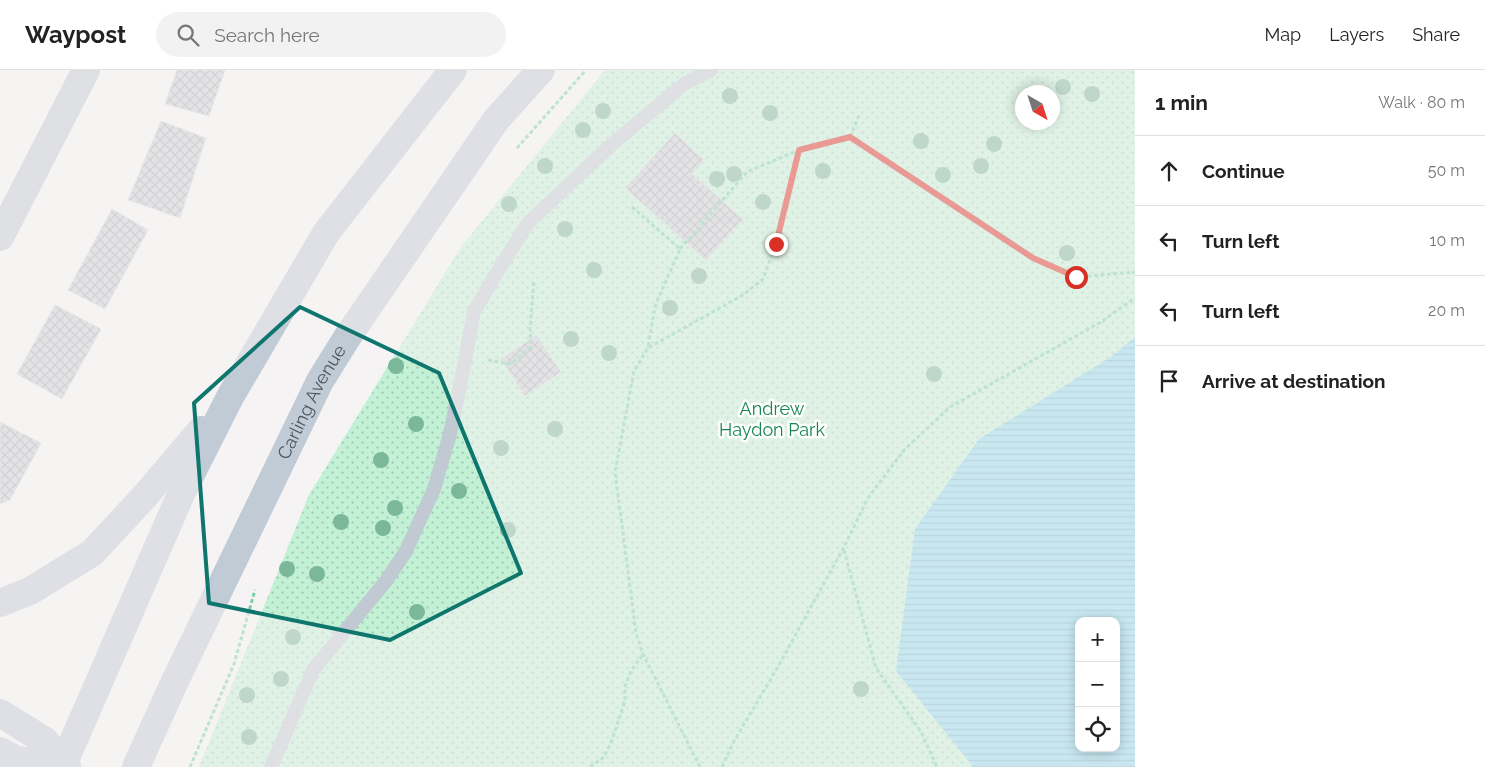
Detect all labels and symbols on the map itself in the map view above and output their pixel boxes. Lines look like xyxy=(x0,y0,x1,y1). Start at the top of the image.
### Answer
north arrow xyxy=(1015,85,1060,130)
route end xyxy=(765,233,788,256)
route start xyxy=(1065,266,1088,289)
street label: Carling Avenue xyxy=(273,340,350,463)
park label: Andrew Haydon Park xyxy=(719,398,825,440)

